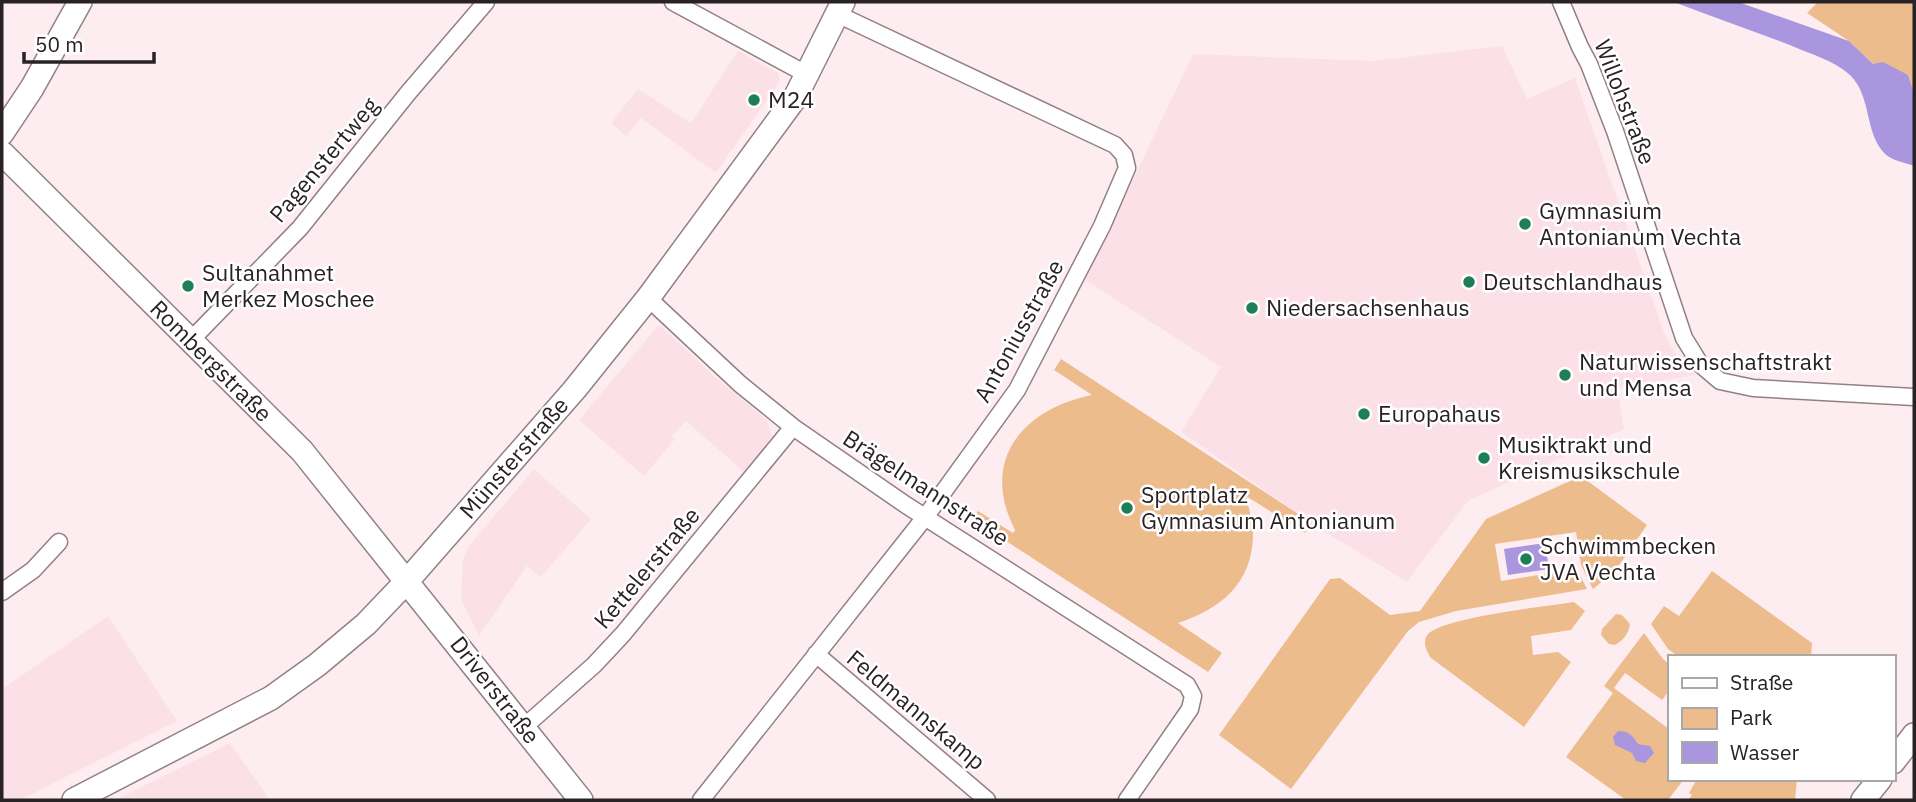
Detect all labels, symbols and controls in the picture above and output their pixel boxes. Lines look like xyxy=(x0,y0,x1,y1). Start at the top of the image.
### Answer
scale bar xyxy=(24,21,154,65)
text: 50 m xyxy=(35,30,84,58)
street label: Willohstraße xyxy=(1588,35,1664,168)
place label: M24 xyxy=(768,84,814,114)
street label: Pagenstertweg xyxy=(262,91,384,228)
marker: M24 xyxy=(746,92,762,108)
place label: Gymnasium Antonianum Vechta xyxy=(1539,195,1741,251)
marker: Gymnasium Antonianum Vechta xyxy=(1517,216,1533,232)
street label: Antoniusstraße xyxy=(967,254,1070,407)
place label: Sultanahmet Merkez Moschee xyxy=(202,257,375,313)
place label: Deutschlandhaus xyxy=(1483,266,1663,296)
marker: Deutschlandhaus xyxy=(1461,274,1477,290)
marker: Sultanahmet Merkez Moschee xyxy=(180,278,196,294)
place label: Niedersachsenhaus xyxy=(1266,292,1470,322)
street label: Rombergstraße xyxy=(144,293,279,428)
marker: Niedersachsenhaus xyxy=(1244,300,1260,316)
place label: Naturwissenschaftstrakt und Mensa xyxy=(1579,346,1832,402)
marker: Naturwissenschaftstrakt und Mensa xyxy=(1557,367,1573,383)
street label: Münsterstraße xyxy=(452,390,574,525)
place label: Europahaus xyxy=(1378,398,1501,428)
marker: Europahaus xyxy=(1356,406,1372,422)
street label: Brägelmannstraße xyxy=(838,422,1015,552)
place label: Musiktrakt und Kreismusikschule xyxy=(1498,429,1680,485)
marker: Musiktrakt und Kreismusikschule xyxy=(1476,450,1492,466)
place label: Sportplatz Gymnasium Antonianum xyxy=(1141,479,1395,535)
street label: Kettelerstraße xyxy=(587,500,706,634)
marker: Sportplatz Gymnasium Antonianum xyxy=(1119,500,1135,516)
place label: Schwimmbecken JVA Vechta xyxy=(1540,530,1716,586)
marker: Schwimmbecken JVA Vechta xyxy=(1518,551,1534,567)
street label: Driverstraße xyxy=(444,629,547,749)
street label: Feldmannskamp xyxy=(841,642,992,776)
legend xyxy=(1668,655,1895,781)
text: Straße xyxy=(1730,668,1793,696)
text: Park xyxy=(1730,703,1773,731)
text: Wasser xyxy=(1730,738,1800,766)

